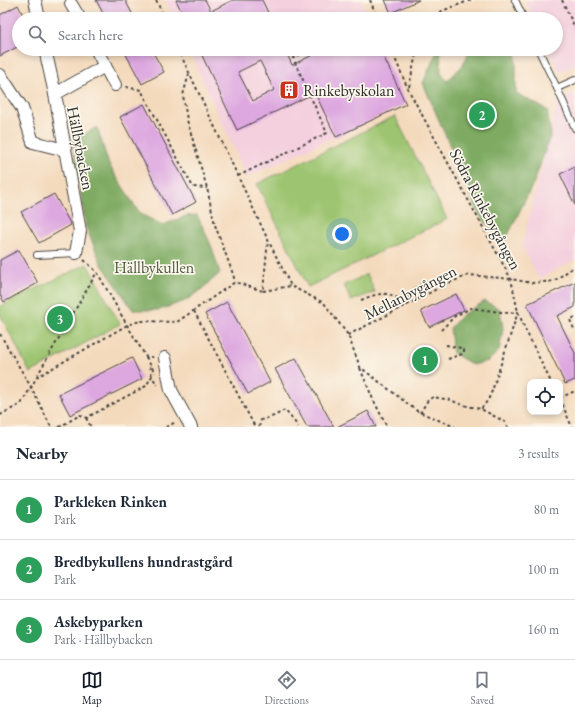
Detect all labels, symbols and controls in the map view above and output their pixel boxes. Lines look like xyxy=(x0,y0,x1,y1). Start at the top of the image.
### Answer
search box xyxy=(12,12,563,56)
icon: search xyxy=(26,23,48,45)
text: Search here xyxy=(58,25,123,44)
building icon: Rinkebyskolan xyxy=(278,79,300,101)
place label: Rinkebyskolan xyxy=(303,80,395,101)
pin: 2 xyxy=(469,100,495,130)
street label: Hällbybacken xyxy=(62,104,99,192)
street label: Södra Rinkebygången xyxy=(445,145,527,274)
your location xyxy=(332,224,352,244)
park label: Hällbykullen xyxy=(114,257,195,278)
street label: Mellanbygången xyxy=(360,260,461,325)
pin: 3 xyxy=(47,304,73,334)
pin: 1 xyxy=(412,345,438,375)
map controls xyxy=(527,379,563,415)
button: locate xyxy=(527,379,563,415)
text: Nearby xyxy=(16,442,68,464)
text: 3 results xyxy=(518,445,559,462)
text: Parkleken Rinken xyxy=(54,492,167,511)
text: 1 xyxy=(26,501,32,518)
text: 80 m xyxy=(534,501,559,518)
text: Park xyxy=(54,511,76,528)
text: Bredbykullens hundrastgård xyxy=(54,552,233,571)
text: 2 xyxy=(26,561,32,578)
text: 100 m xyxy=(528,561,559,578)
text: Park xyxy=(54,571,76,588)
text: Askebyparken xyxy=(54,612,143,631)
text: 3 xyxy=(26,621,32,638)
text: 160 m xyxy=(528,621,559,638)
text: Park · Hällbybacken xyxy=(54,631,153,648)
tab: Map xyxy=(81,669,103,707)
tab: Directions xyxy=(265,669,309,707)
tab: Saved xyxy=(471,669,494,707)

